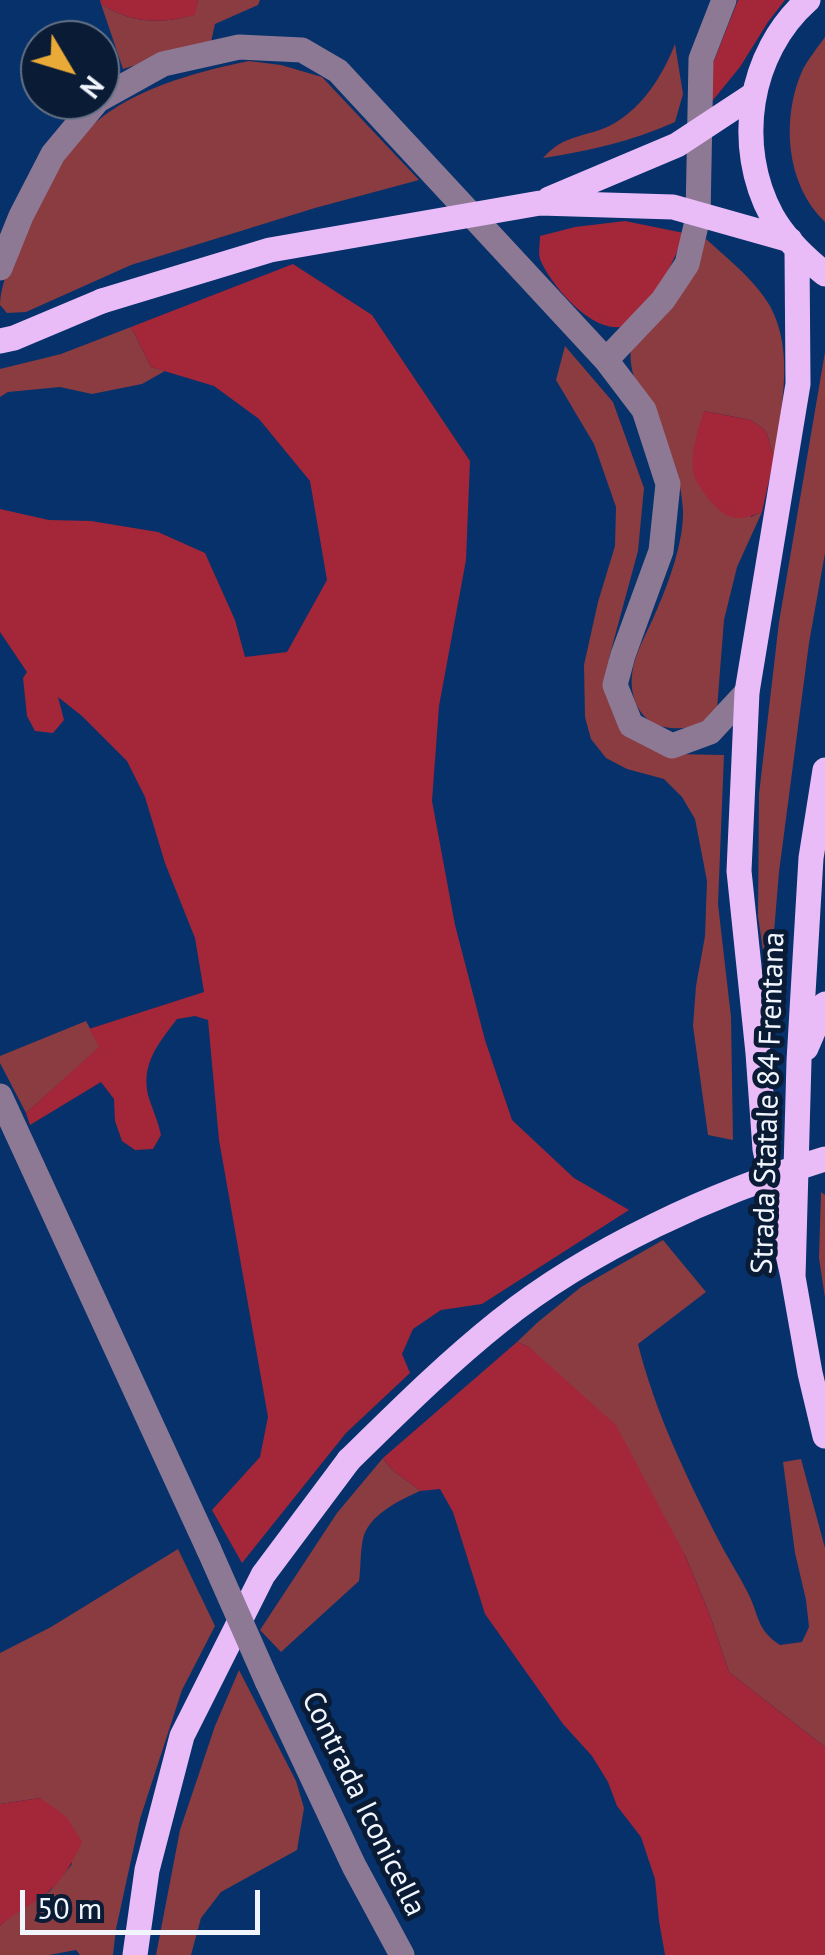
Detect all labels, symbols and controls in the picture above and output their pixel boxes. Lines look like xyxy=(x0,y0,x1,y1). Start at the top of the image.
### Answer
north arrow xyxy=(20,20,120,120)
text: N xyxy=(72,69,113,106)
street label: Strada Statale 84 Frentana xyxy=(745,931,793,1275)
street label: Contrada Iconicella xyxy=(293,1686,433,1922)
scale bar xyxy=(25,1870,265,1932)
text: 50 m xyxy=(37,1888,102,1927)

